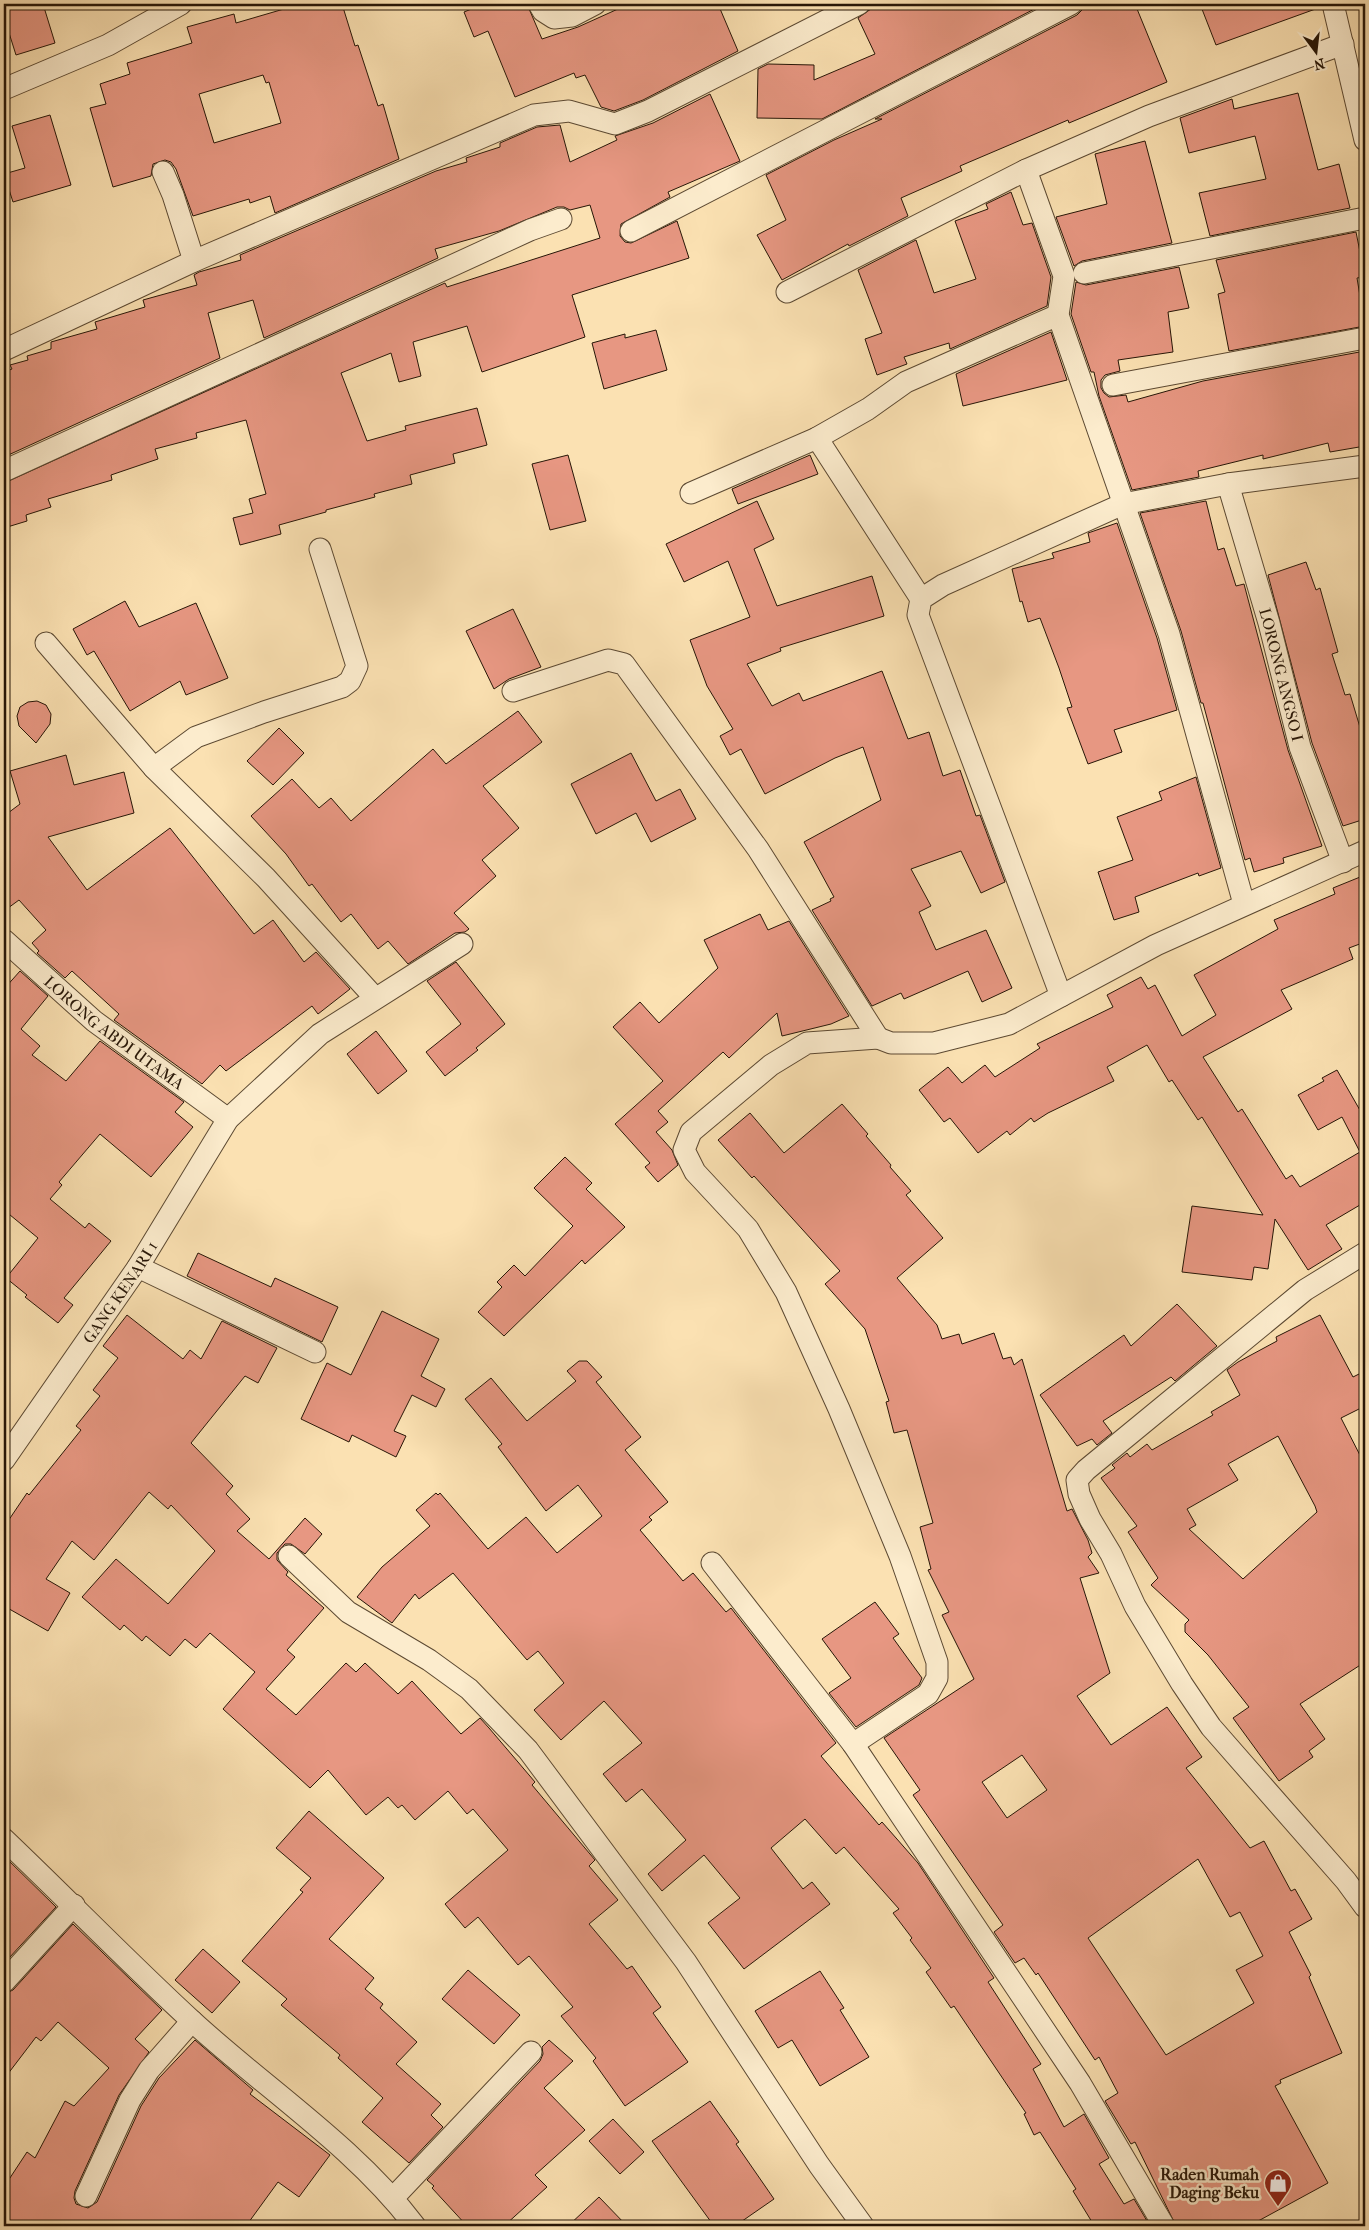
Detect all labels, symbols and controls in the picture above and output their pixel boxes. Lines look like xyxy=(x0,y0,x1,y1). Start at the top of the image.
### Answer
north arrow xyxy=(1292,28,1342,78)
text: N xyxy=(1312,54,1327,74)
street label: LORONG ANGSO I xyxy=(1255,606,1307,743)
street label: LORONG ABDI UTAMA xyxy=(40,972,188,1094)
street label: GANG KENARI 1 xyxy=(79,1238,161,1347)
place label: Raden Rumah Daging Beku xyxy=(1160,2165,1260,2203)
shop icon: Raden Rumah Daging Beku xyxy=(1263,2168,1293,2207)

